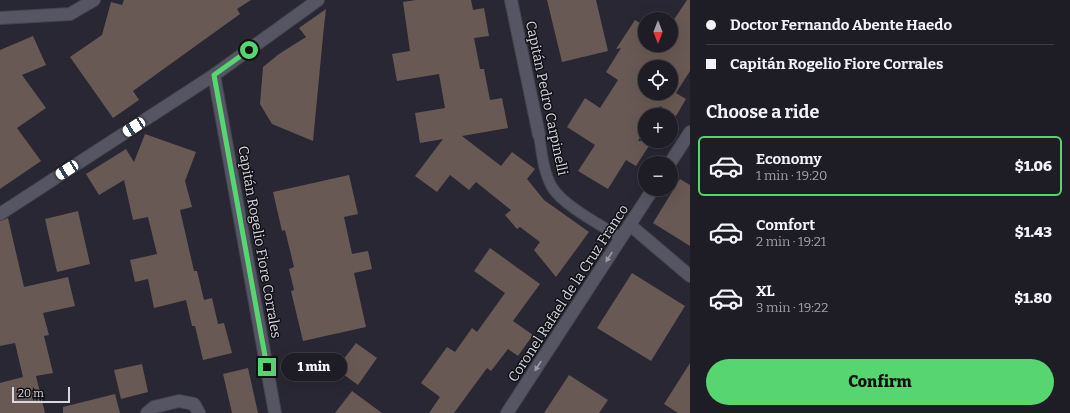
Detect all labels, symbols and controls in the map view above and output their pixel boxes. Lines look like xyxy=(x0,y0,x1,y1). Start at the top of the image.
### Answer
north arrow xyxy=(638,12,678,52)
map controls xyxy=(638,12,678,196)
text: Doctor Fernando Abente Haedo xyxy=(730,16,952,34)
street label: Capitán Pedro Carpinelli xyxy=(522,19,571,177)
route start xyxy=(240,41,258,59)
text: Capitán Rogelio Fiore Corrales xyxy=(730,55,943,73)
button: locate xyxy=(638,60,678,100)
text: Choose a ride xyxy=(706,101,819,123)
button: + xyxy=(638,108,678,148)
car xyxy=(121,115,147,139)
street label: Capitán Rogelio Fiore Corrales xyxy=(234,145,285,340)
icon: car xyxy=(708,148,744,184)
text: Economy xyxy=(756,150,822,168)
button: − xyxy=(638,156,678,196)
text: $1.06 xyxy=(1015,157,1052,175)
car xyxy=(54,158,80,182)
text: 1 min · 19:20 xyxy=(756,168,827,183)
street label: Coronel Rafael de la Cruz Franco xyxy=(505,201,632,385)
icon: car xyxy=(708,214,744,250)
text: Comfort xyxy=(756,216,815,234)
text: $1.43 xyxy=(1015,223,1052,241)
text: 2 min · 19:21 xyxy=(756,234,826,249)
one-way arrow xyxy=(605,252,613,262)
icon: car xyxy=(708,280,744,316)
text: XL xyxy=(756,282,775,300)
text: $1.80 xyxy=(1014,289,1052,307)
text: 3 min · 19:22 xyxy=(756,300,828,315)
callout: 1 min xyxy=(281,353,347,381)
route end xyxy=(258,358,276,376)
text: 1 min xyxy=(297,359,331,374)
button: Confirm xyxy=(706,359,1054,405)
one-way arrow xyxy=(534,361,542,371)
scale bar xyxy=(12,385,70,404)
text: 20 m xyxy=(18,387,44,400)

